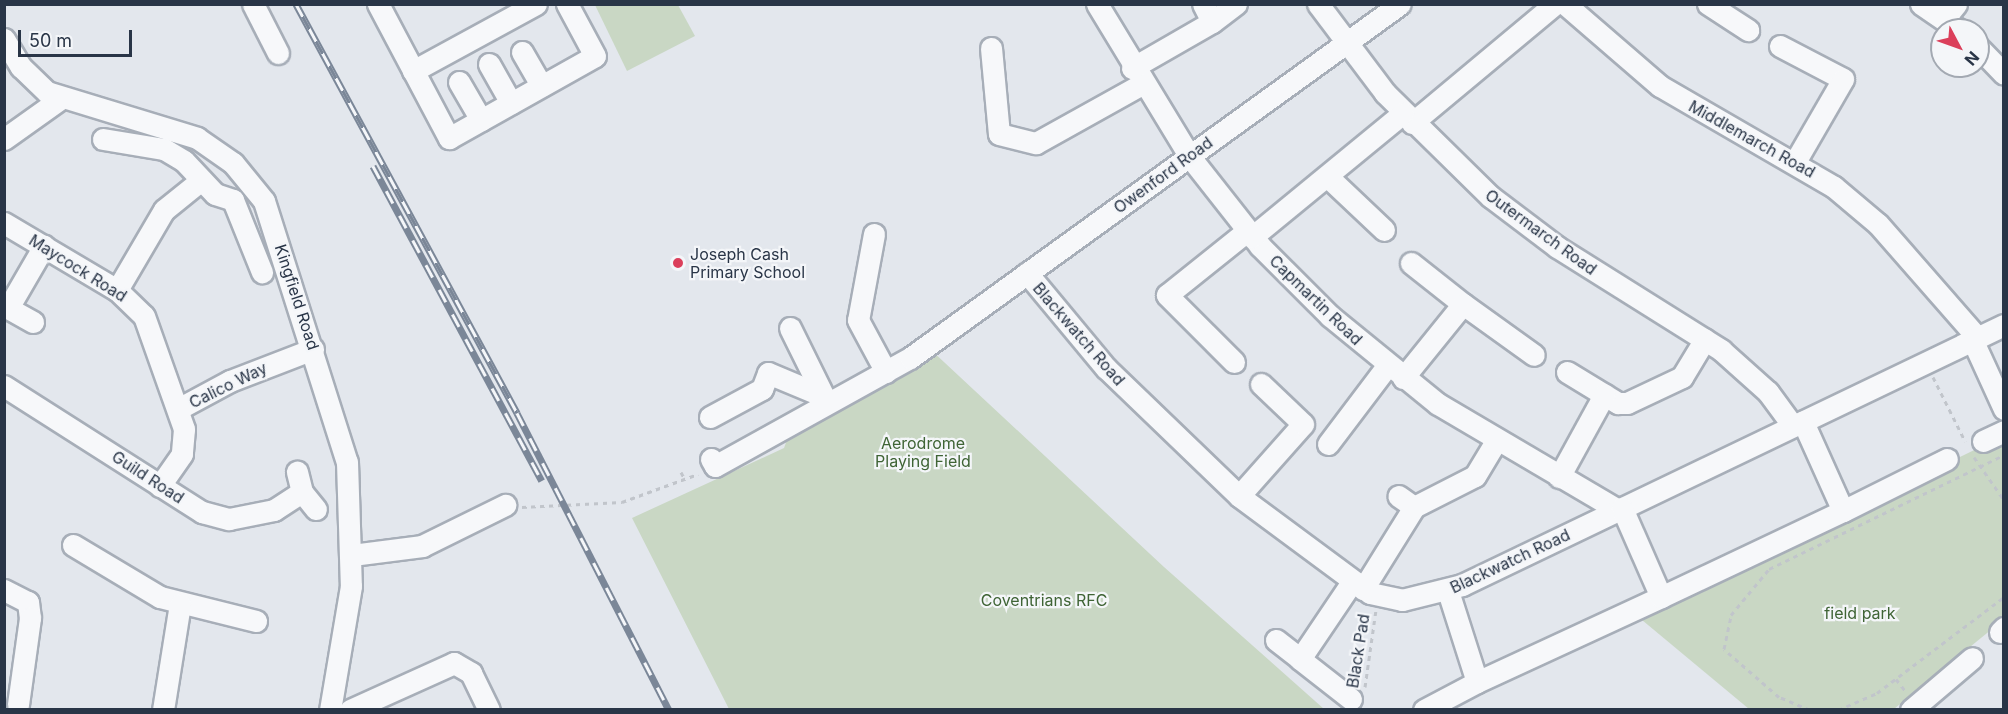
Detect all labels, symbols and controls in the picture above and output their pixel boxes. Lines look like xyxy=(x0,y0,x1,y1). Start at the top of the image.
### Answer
scale bar xyxy=(21,18,135,56)
north arrow xyxy=(1930,18,1990,78)
text: 50 m xyxy=(29,30,72,51)
text: N xyxy=(1961,47,1984,70)
street label: Middlemarch Road xyxy=(1685,96,1819,182)
street label: Owenford Road xyxy=(1110,133,1216,217)
street label: Outermarch Road xyxy=(1482,185,1600,279)
street label: Maycock Road xyxy=(26,230,130,306)
street label: Kingfield Road xyxy=(271,242,323,352)
place label: Joseph Cash Primary School xyxy=(690,244,805,282)
street label: Capmartin Road xyxy=(1266,251,1366,349)
marker: Joseph Cash Primary School xyxy=(671,256,685,270)
street label: Blackwatch Road xyxy=(1029,279,1129,389)
street label: Calico Way xyxy=(186,358,270,412)
park label: Aerodrome Playing Field xyxy=(875,433,971,471)
street label: Guild Road xyxy=(108,447,188,507)
street label: Blackwatch Road xyxy=(1447,525,1573,597)
park label: Coventrians RFC xyxy=(981,590,1107,610)
park label: field park xyxy=(1824,603,1896,623)
street label: Black Pad xyxy=(1343,613,1373,689)

